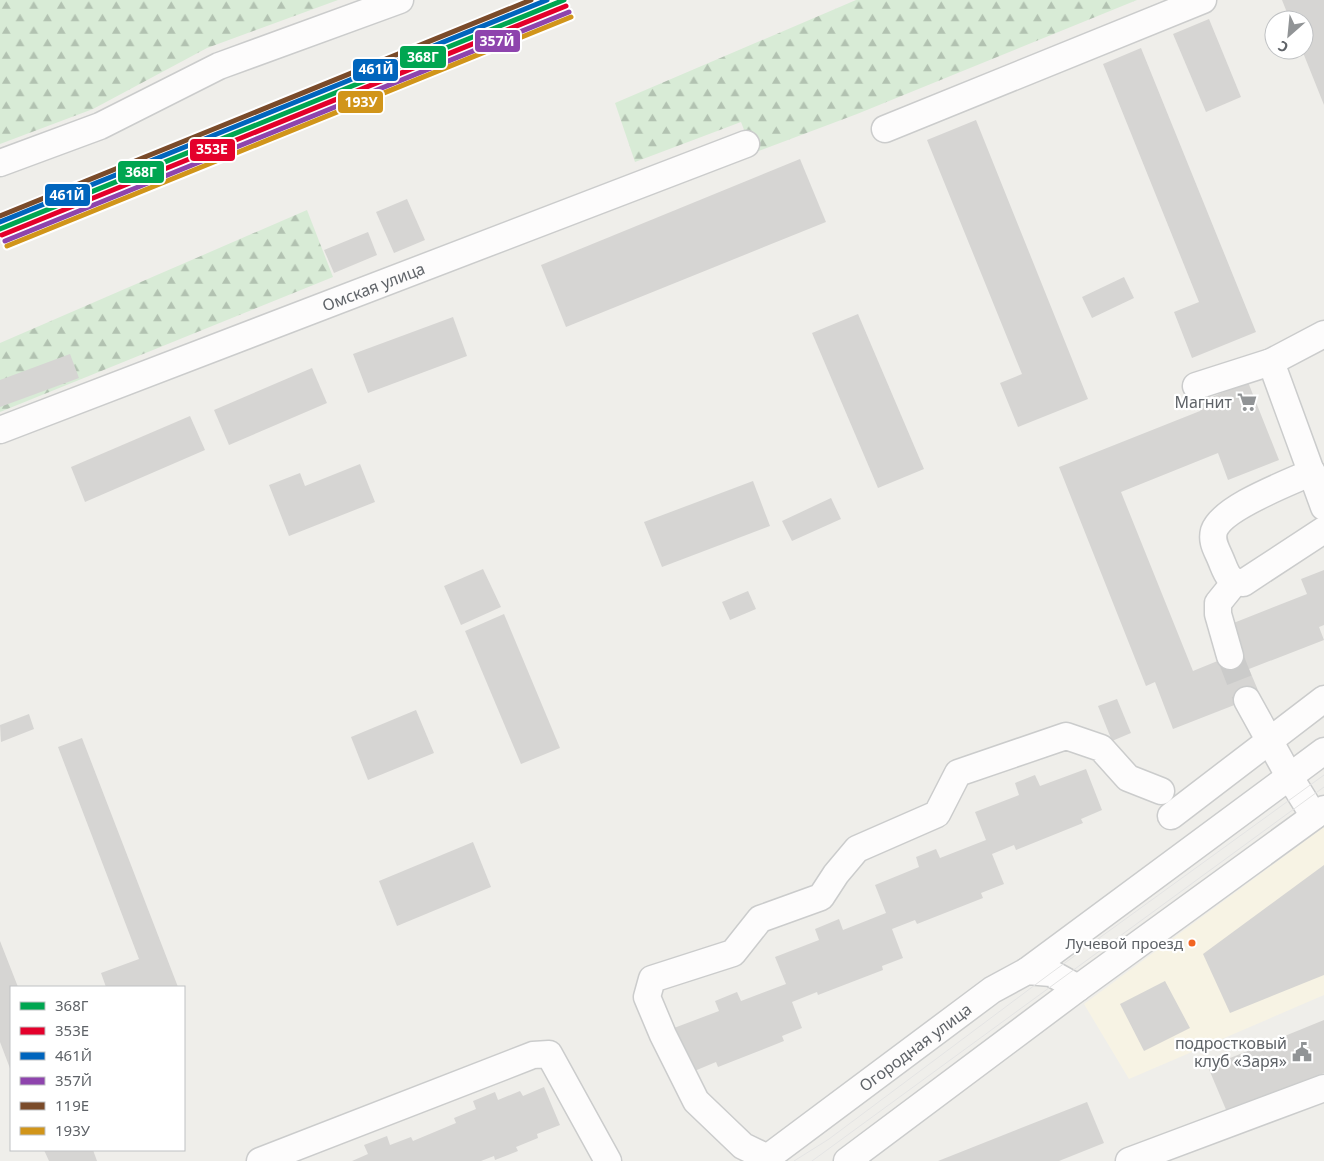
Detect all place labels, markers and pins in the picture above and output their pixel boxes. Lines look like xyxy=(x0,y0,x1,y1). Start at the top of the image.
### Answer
place label: Магнит xyxy=(1174,391,1233,413)
supermarket icon: Магнит xyxy=(1236,391,1258,413)
place label: Лучевой проезд xyxy=(1065,933,1183,953)
marker: Лучевой проезд xyxy=(1187,938,1197,948)
place label: подростковый клуб «Заря» xyxy=(1175,1032,1287,1072)
public building icon: подростковый клуб «Заря» xyxy=(1291,1041,1313,1063)

